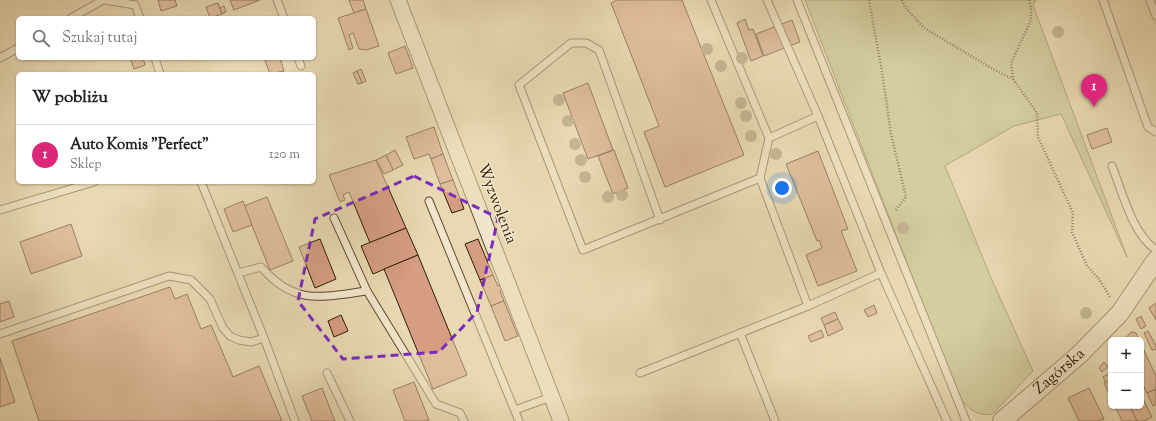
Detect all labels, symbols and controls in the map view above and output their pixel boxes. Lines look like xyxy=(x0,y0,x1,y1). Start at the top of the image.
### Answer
search box xyxy=(16,16,316,60)
icon: search xyxy=(30,27,52,49)
text: Szukaj tutaj xyxy=(62,28,137,49)
pin: 1 xyxy=(1081,74,1107,107)
text: W pobliżu xyxy=(32,86,108,110)
text: Auto Komis "Perfect" xyxy=(70,135,209,156)
text: 1 xyxy=(43,146,47,164)
text: 120 m xyxy=(269,146,300,164)
text: Sklep xyxy=(70,156,102,174)
street label: Wyzwolenia xyxy=(470,161,522,248)
your location xyxy=(772,178,792,198)
map controls xyxy=(1108,337,1144,409)
button: + xyxy=(1108,337,1144,373)
street label: Zagórska xyxy=(1029,343,1091,400)
button: − xyxy=(1108,373,1144,409)

